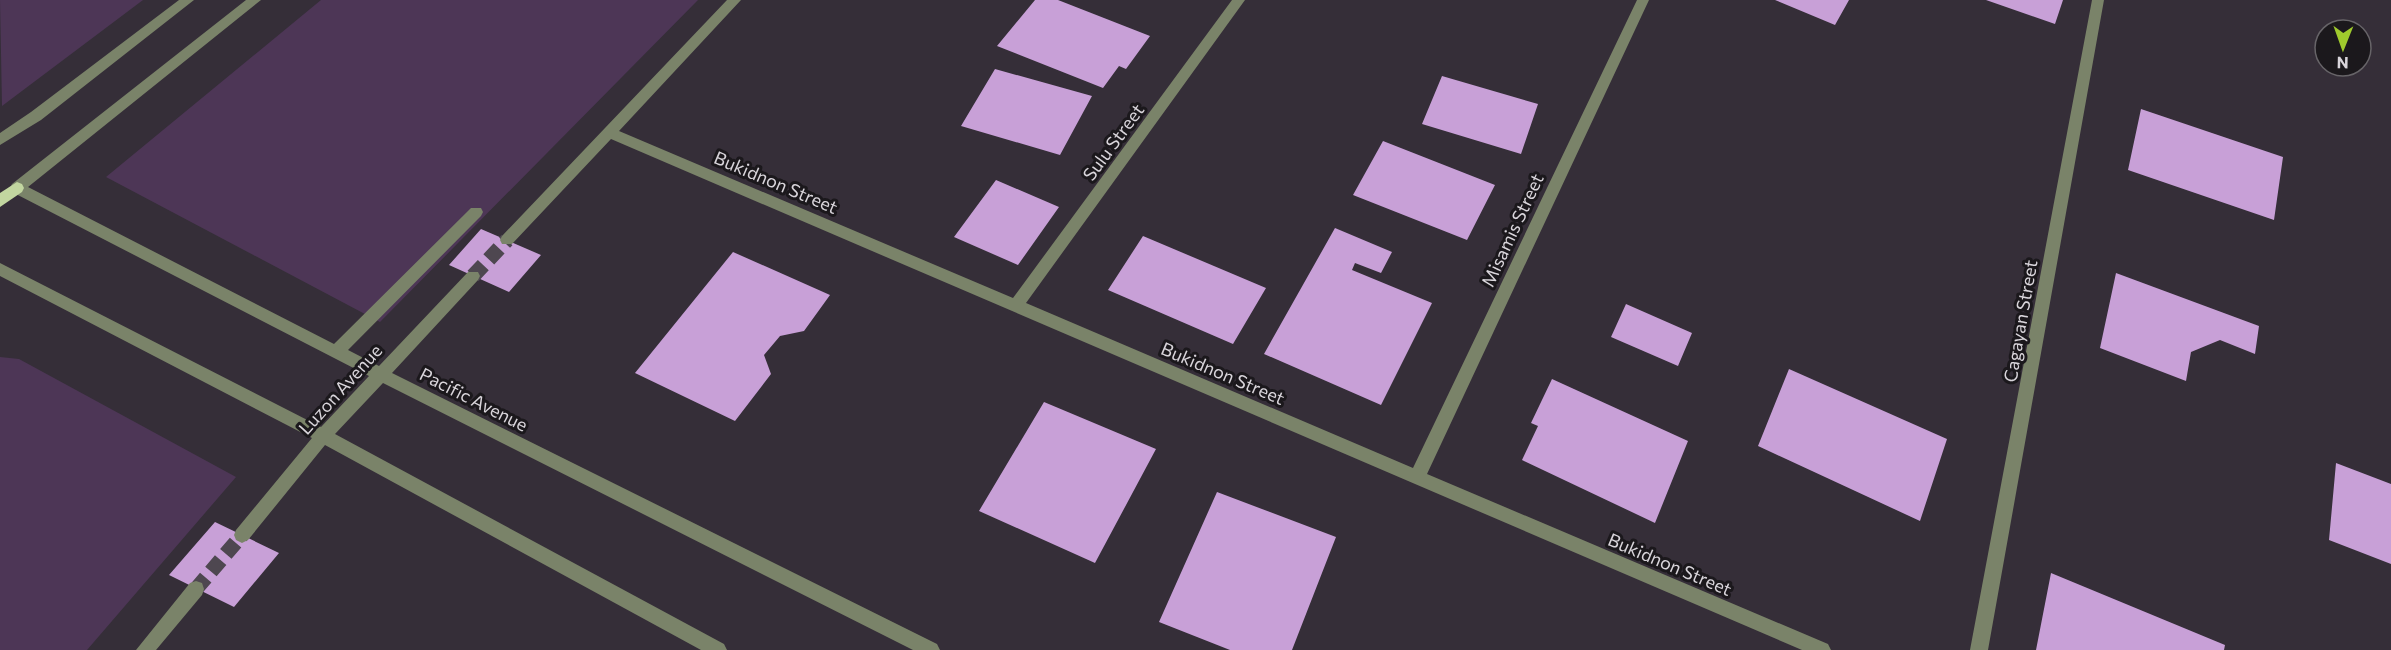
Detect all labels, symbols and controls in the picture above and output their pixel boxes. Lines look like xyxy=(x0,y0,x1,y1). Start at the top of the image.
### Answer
north arrow xyxy=(2313,18,2373,78)
text: N xyxy=(2337,54,2349,73)
street label: Sulu Street xyxy=(1078,99,1148,185)
street label: Bukidnon Street xyxy=(711,146,841,218)
street label: Misamis Street xyxy=(1476,170,1548,290)
street label: Cagayan Street xyxy=(1998,258,2042,384)
street label: Bukidnon Street xyxy=(1158,337,1288,409)
street label: Luzon Avenue xyxy=(294,339,386,439)
street label: Pacific Avenue xyxy=(416,362,532,436)
street label: Bukidnon Street xyxy=(1605,528,1735,600)

